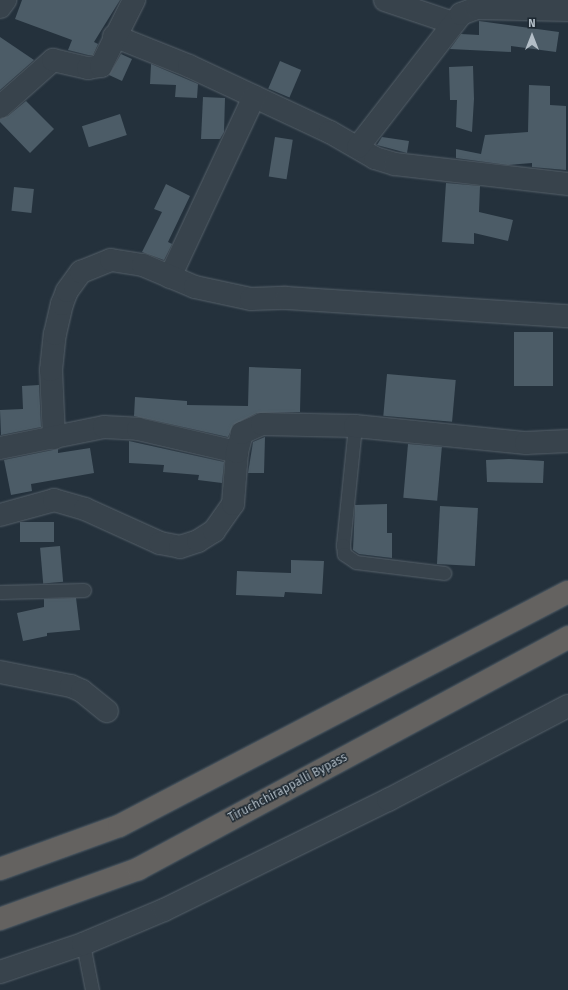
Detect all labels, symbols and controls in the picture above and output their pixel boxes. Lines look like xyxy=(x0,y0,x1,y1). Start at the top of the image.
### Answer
north arrow xyxy=(512,16,552,56)
text: N xyxy=(528,17,536,30)
street label: Tiruchchirappalli Bypass xyxy=(226,750,350,826)

